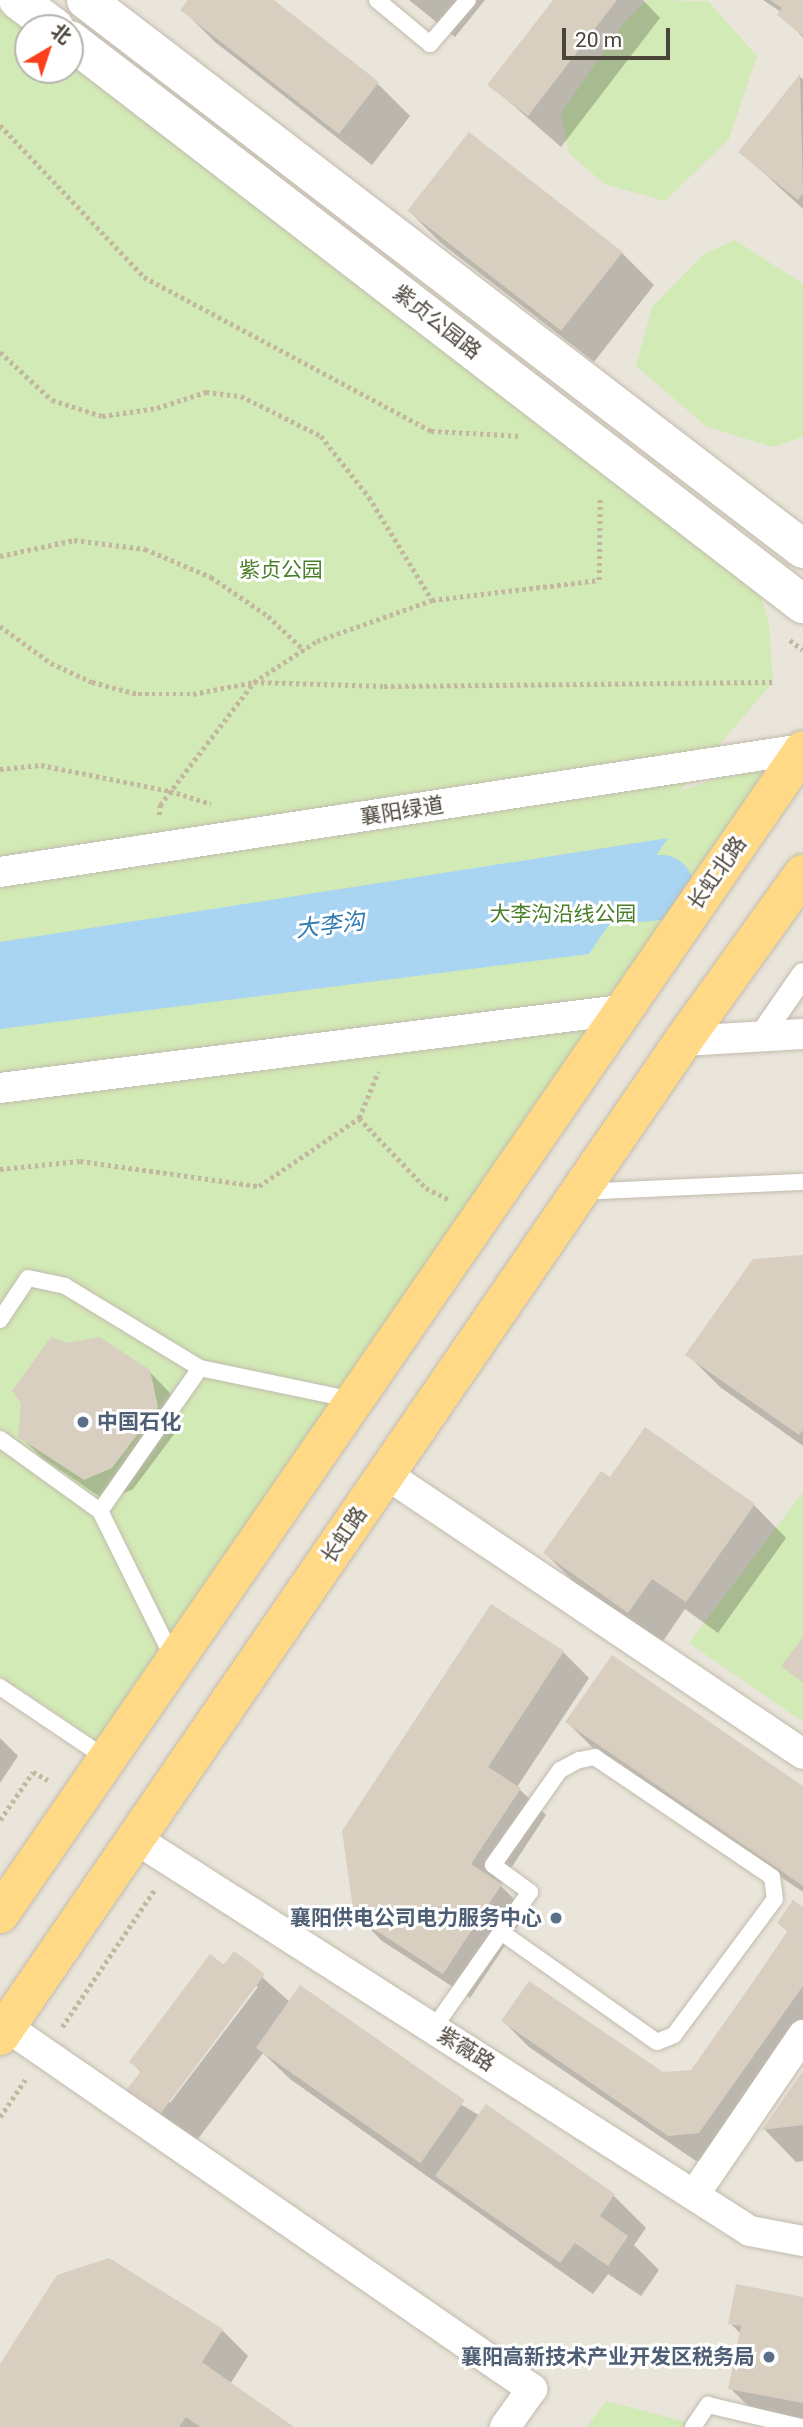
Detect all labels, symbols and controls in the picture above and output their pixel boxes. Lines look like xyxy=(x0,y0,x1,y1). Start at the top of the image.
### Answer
north arrow xyxy=(14,14,84,84)
scale bar xyxy=(565,14,674,58)
text: 北 xyxy=(47,19,76,49)
text: 20 m xyxy=(575,28,622,52)
street label: 紫贞公园路 xyxy=(388,280,486,364)
park label: 紫贞公园 xyxy=(239,557,323,583)
street label: 襄阳绿道 xyxy=(359,792,445,830)
street label: 长虹北路 xyxy=(683,831,751,915)
park label: 大李沟沿线公园 xyxy=(490,901,636,927)
water label: 大李沟 xyxy=(294,908,366,944)
place label: 中国石化 xyxy=(97,1409,181,1435)
marker: 中国石化 xyxy=(75,1414,91,1430)
street label: 长虹路 xyxy=(316,1502,372,1568)
place label: 襄阳供电公司电力服务中心 xyxy=(290,1905,542,1931)
marker: 襄阳供电公司电力服务中心 xyxy=(548,1910,564,1926)
street label: 紫薇路 xyxy=(433,2022,499,2076)
place label: 襄阳高新技术产业开发区税务局 xyxy=(461,2344,755,2370)
marker: 襄阳高新技术产业开发区税务局 xyxy=(761,2349,777,2365)

